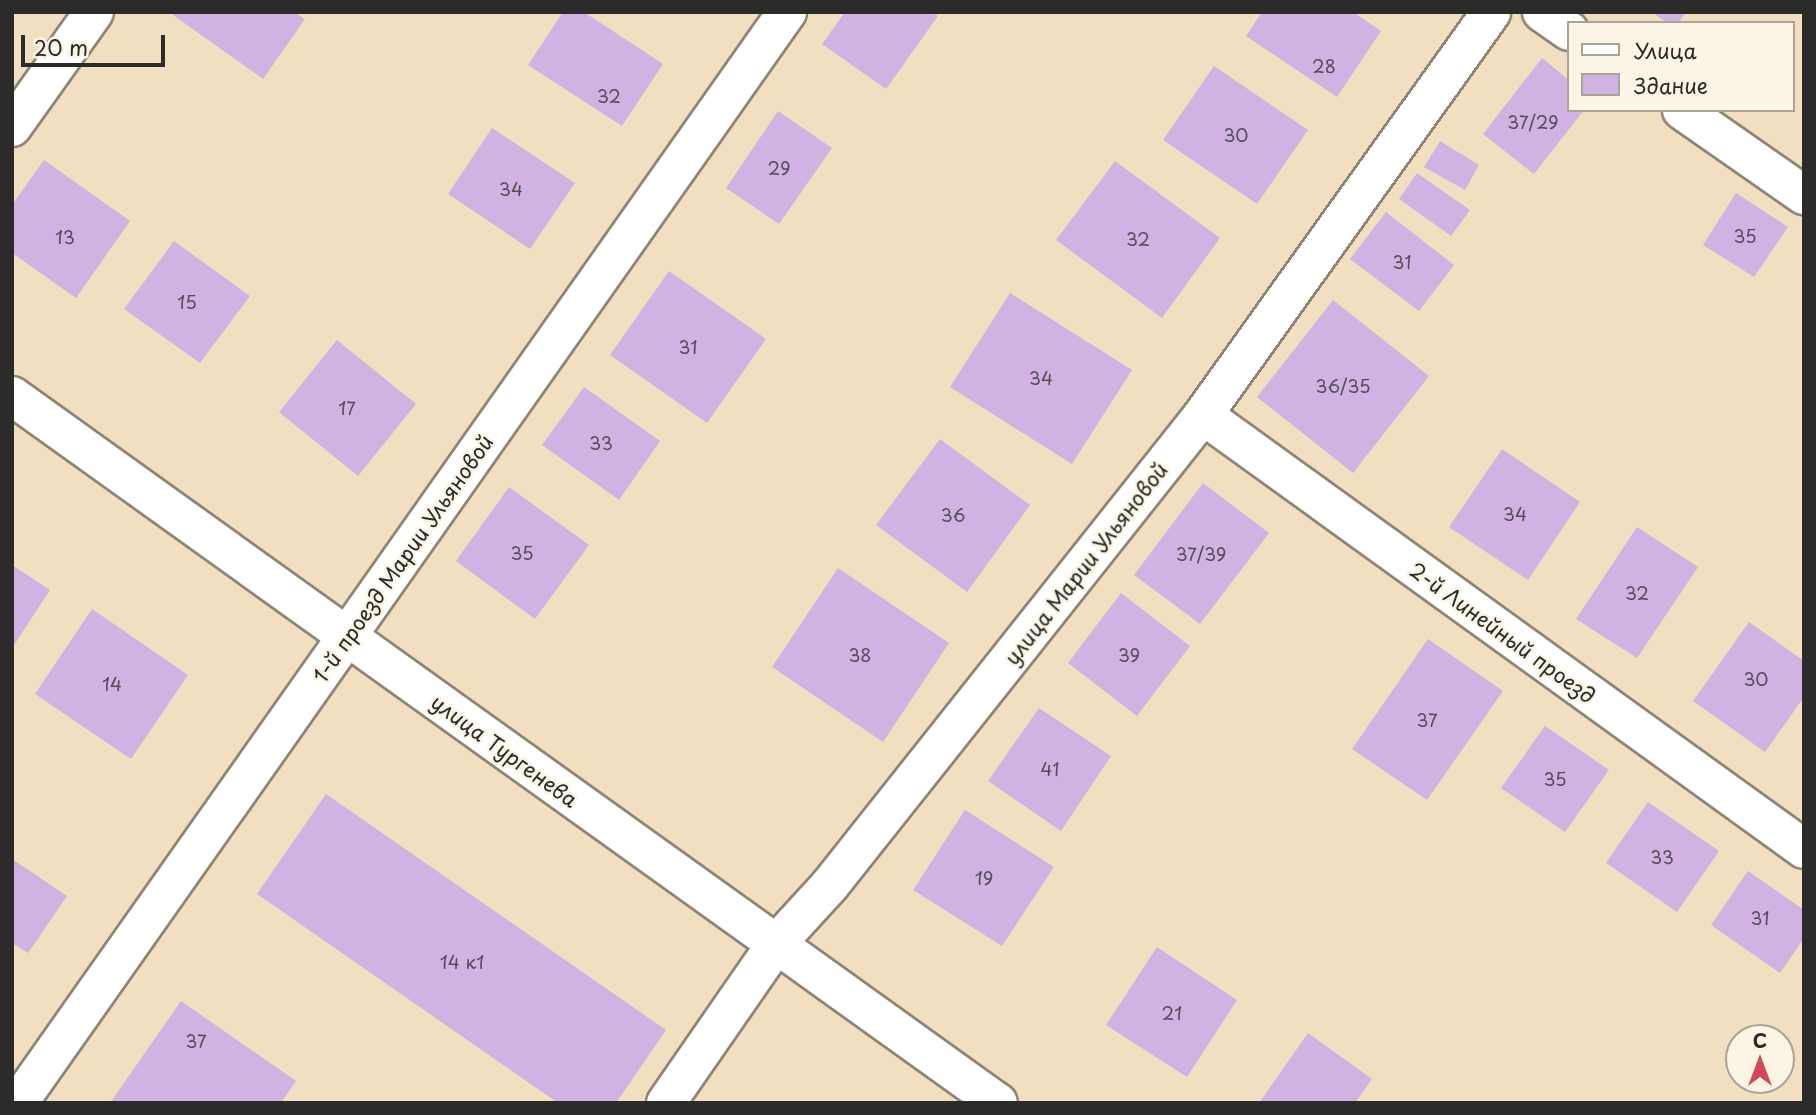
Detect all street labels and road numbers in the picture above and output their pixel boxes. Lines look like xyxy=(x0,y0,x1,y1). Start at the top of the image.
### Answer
street label: 1-й проезд Марии Ульяновой xyxy=(306,429,498,687)
street label: улица Марии Ульяновой xyxy=(998,456,1172,670)
street label: 2-й Линейный проезд xyxy=(1404,556,1602,708)
street label: улица Тургенева xyxy=(426,688,584,812)

